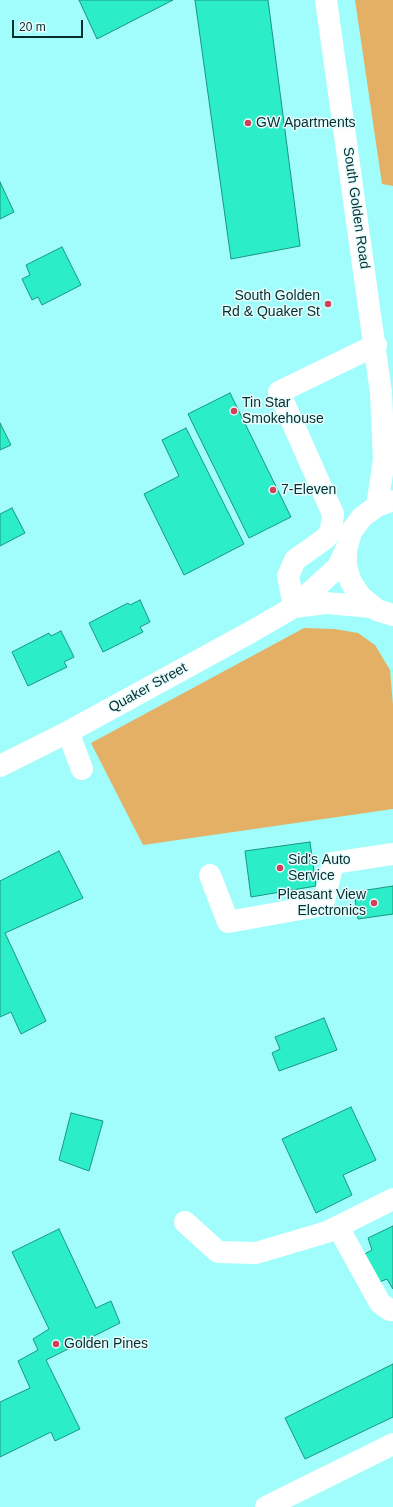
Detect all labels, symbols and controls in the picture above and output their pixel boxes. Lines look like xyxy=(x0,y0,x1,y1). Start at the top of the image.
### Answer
scale bar xyxy=(14,12,85,38)
text: 20 m xyxy=(19,20,46,34)
place label: GW Apartments xyxy=(256,115,356,131)
marker: GW Apartments xyxy=(243,118,253,128)
street label: South Golden Road xyxy=(339,146,373,270)
place label: South Golden Rd & Quaker St xyxy=(222,288,320,320)
marker: South Golden Rd & Quaker St xyxy=(323,299,333,309)
place label: Tin Star Smokehouse xyxy=(242,395,324,428)
marker: Tin Star Smokehouse xyxy=(229,406,239,416)
place label: 7-Eleven xyxy=(281,482,336,498)
marker: 7-Eleven xyxy=(268,485,278,495)
street label: Quaker Street xyxy=(106,660,190,716)
place label: Sid's Auto Service xyxy=(288,852,351,884)
marker: Sid's Auto Service xyxy=(275,863,285,873)
place label: Pleasant View Electronics xyxy=(278,887,366,920)
marker: Pleasant View Electronics xyxy=(369,898,379,908)
place label: Golden Pines xyxy=(64,1336,148,1352)
marker: Golden Pines xyxy=(51,1339,61,1349)

